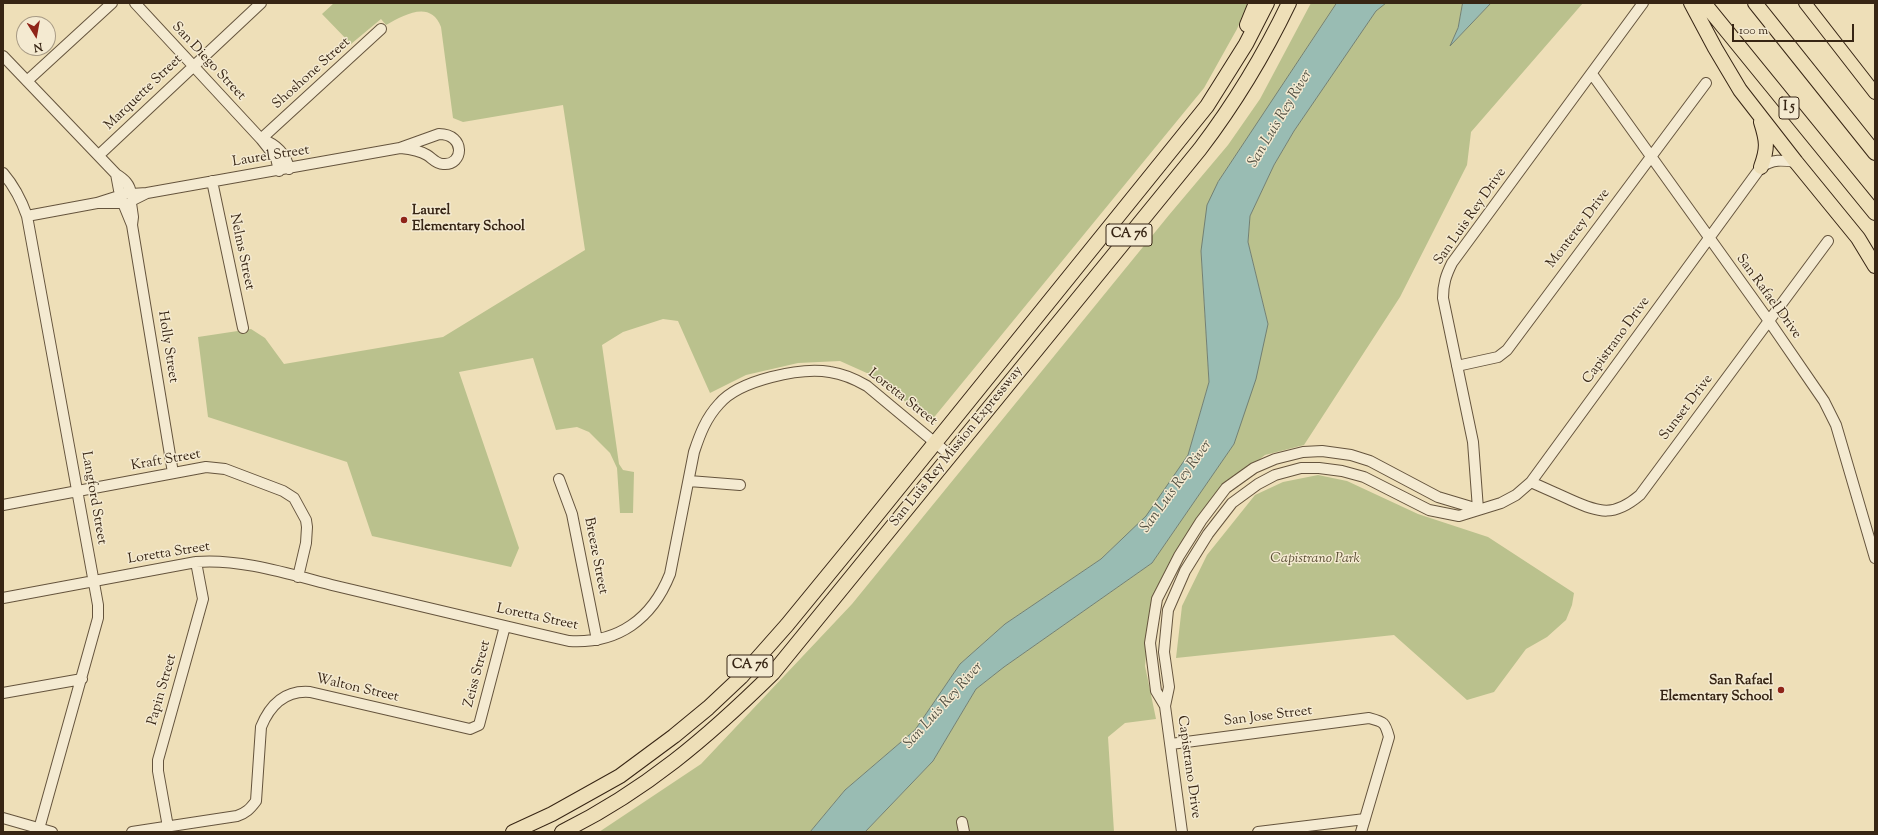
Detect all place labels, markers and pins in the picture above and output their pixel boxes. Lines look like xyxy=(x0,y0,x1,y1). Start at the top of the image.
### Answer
place label: Laurel Elementary School xyxy=(412,204,525,236)
marker: Laurel Elementary School xyxy=(399,215,409,225)
place label: San Rafael Elementary School xyxy=(1660,674,1773,706)
marker: San Rafael Elementary School xyxy=(1776,685,1786,695)

